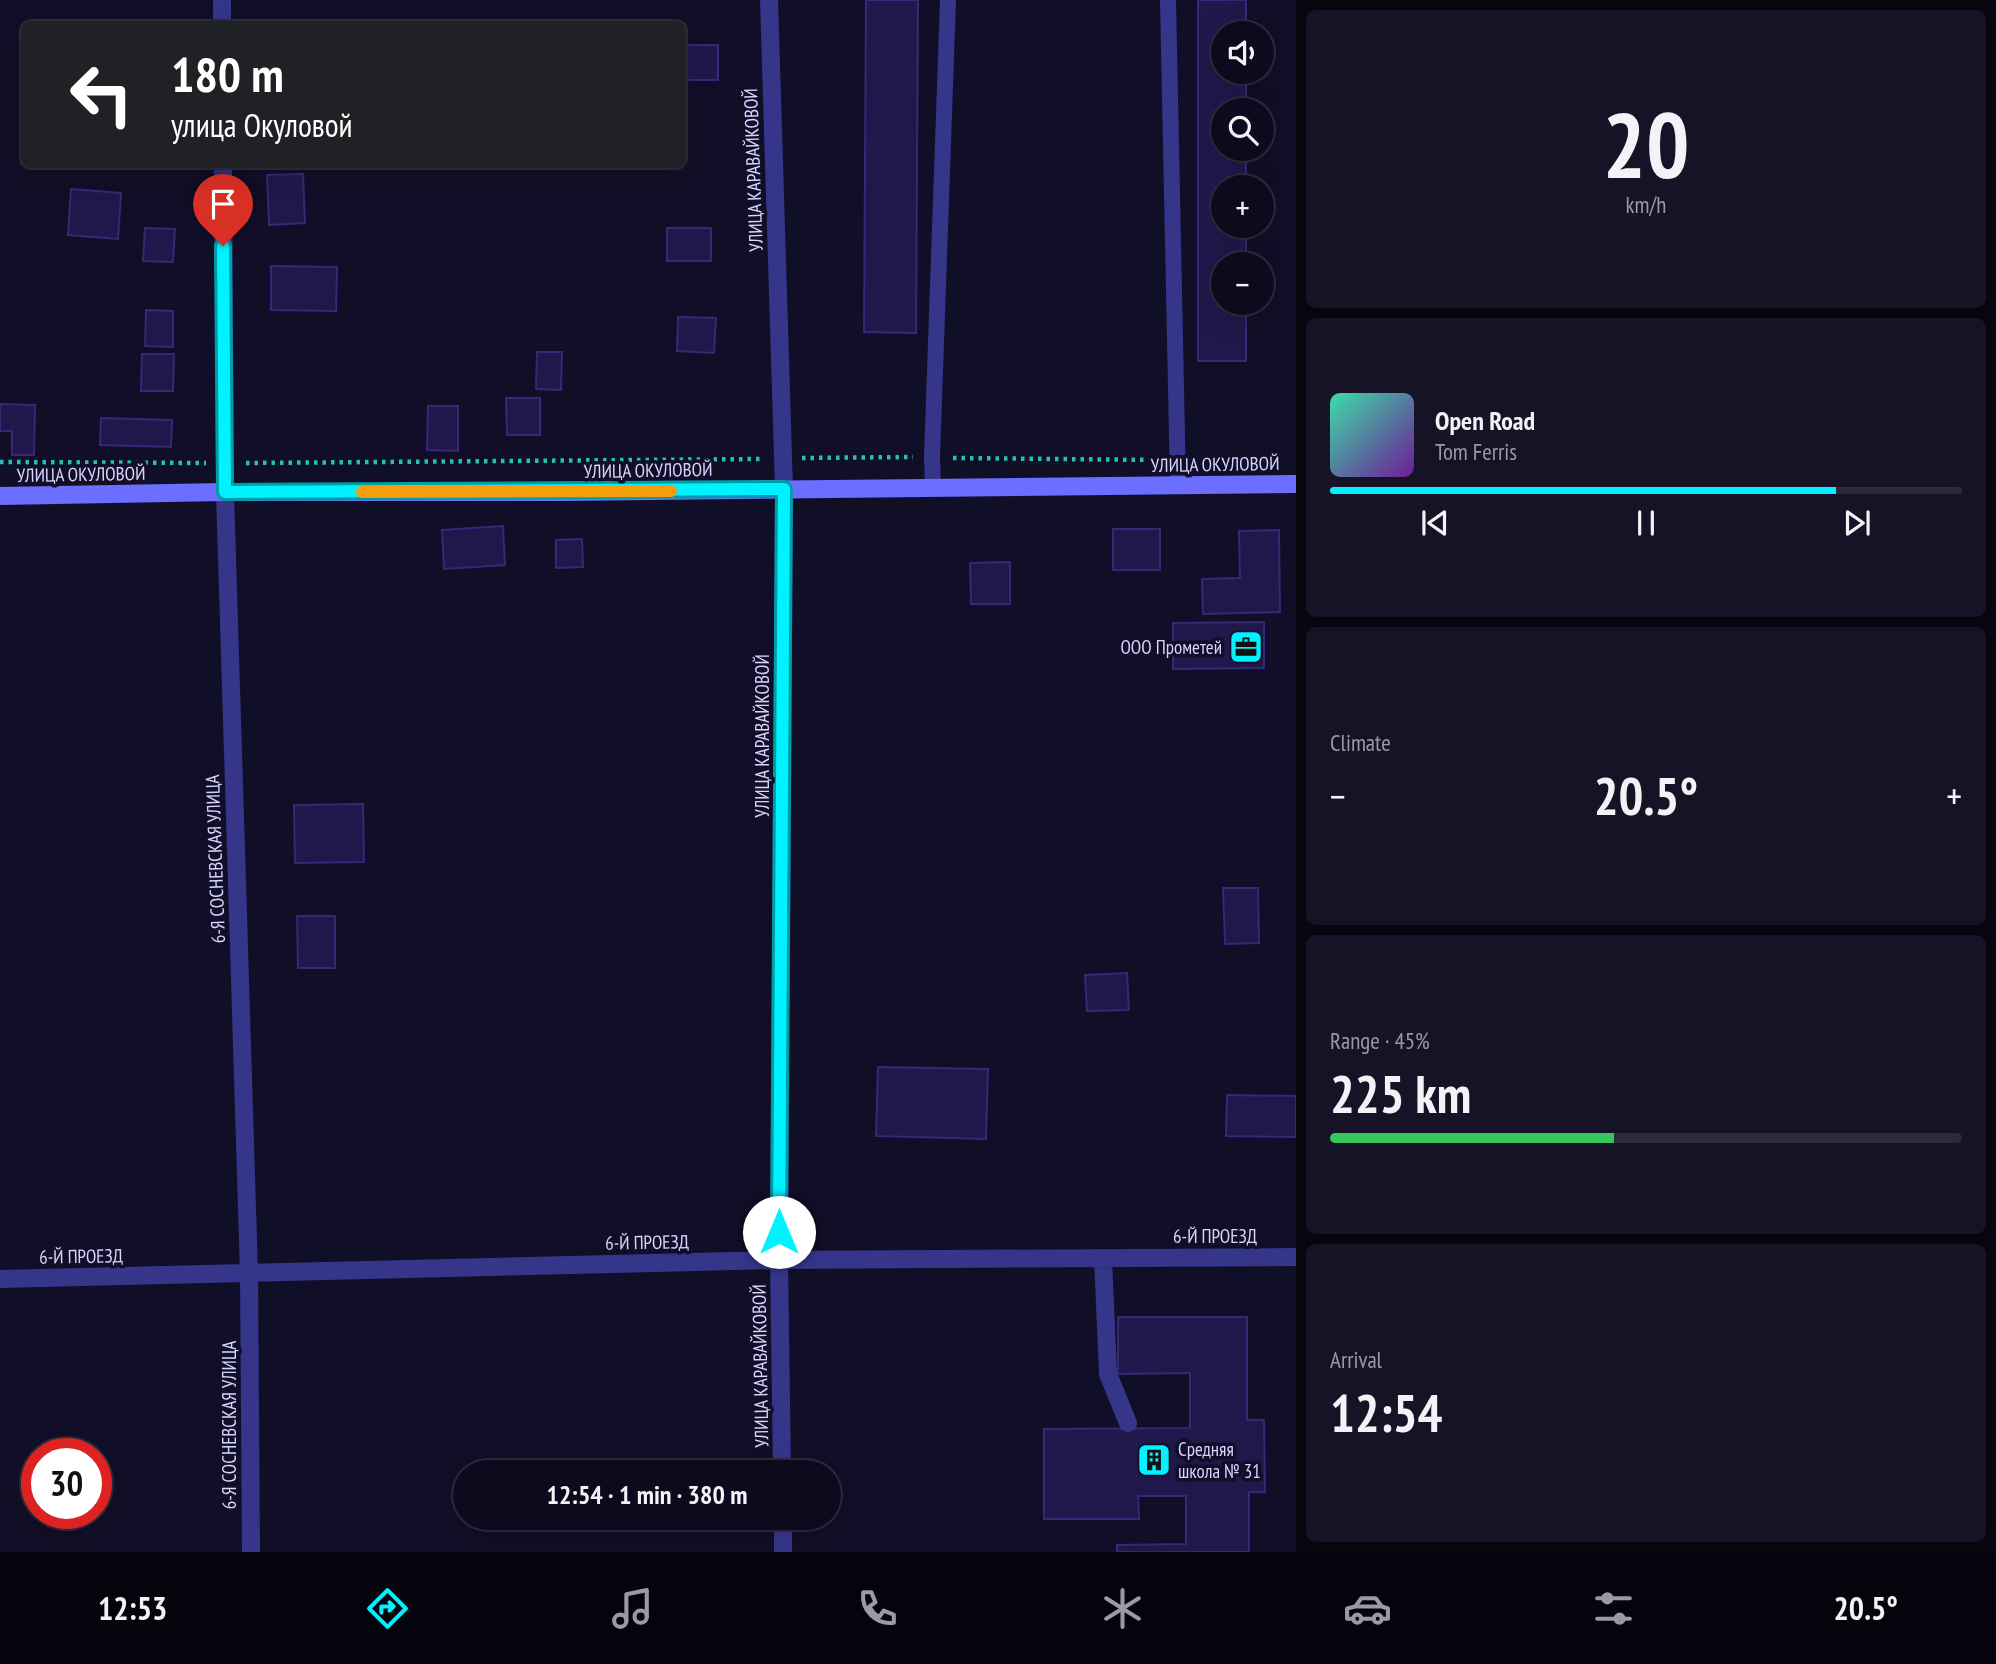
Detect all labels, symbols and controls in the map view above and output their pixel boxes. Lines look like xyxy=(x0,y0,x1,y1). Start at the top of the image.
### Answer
map controls xyxy=(1211,21,1274,315)
button: sound xyxy=(1211,21,1274,84)
text: 180 m xyxy=(171,42,284,106)
icon: left xyxy=(56,49,147,140)
text: 20 xyxy=(1603,85,1690,203)
street label: УЛИЦА КАРАВАЙКОВОЙ xyxy=(738,88,768,252)
button: search xyxy=(1211,98,1274,161)
text: улица Окуловой xyxy=(171,104,353,146)
pin xyxy=(193,174,253,246)
button: + xyxy=(1211,175,1274,238)
icon: arrive xyxy=(204,185,242,223)
text: km/h xyxy=(1626,190,1666,219)
button: − xyxy=(1211,252,1274,315)
text: Open Road xyxy=(1435,404,1535,437)
text: Tom Ferris xyxy=(1435,437,1517,466)
street label: УЛИЦА ОКУЛОВОЙ xyxy=(1150,451,1280,477)
street label: УЛИЦА ОКУЛОВОЙ xyxy=(583,457,713,483)
street label: УЛИЦА ОКУЛОВОЙ xyxy=(16,461,146,487)
icon: previous xyxy=(1416,504,1454,542)
icon: pause xyxy=(1627,504,1665,542)
icon: next xyxy=(1838,504,1876,542)
office icon: ООО Прометей xyxy=(1227,628,1265,666)
place label: ООО Прометей xyxy=(1120,635,1222,659)
street label: УЛИЦА КАРАВАЙКОВОЙ xyxy=(750,654,774,818)
text: Climate xyxy=(1330,728,1391,757)
text: 20.5° xyxy=(1594,762,1698,829)
text: − xyxy=(1330,771,1346,820)
text: + xyxy=(1946,771,1962,820)
street label: 6-Я СОСНЕВСКАЯ УЛИЦА xyxy=(200,774,230,944)
text: Range · 45% xyxy=(1330,1026,1430,1055)
text: 225 km xyxy=(1330,1060,1471,1127)
position arrow xyxy=(742,1195,816,1269)
street label: 6-Й ПРОЕЗД xyxy=(1173,1224,1257,1248)
street label: 6-Й ПРОЕЗД xyxy=(605,1229,689,1255)
street label: 6-Й ПРОЕЗД xyxy=(39,1243,123,1269)
street label: УЛИЦА КАРАВАЙКОВОЙ xyxy=(747,1284,773,1448)
street label: 6-Я СОСНЕВСКАЯ УЛИЦА xyxy=(217,1341,241,1509)
text: Arrival xyxy=(1330,1345,1382,1374)
text: 12:54 xyxy=(1330,1379,1442,1446)
place label: Средняя школа № 31 xyxy=(1178,1437,1261,1483)
speed limit sign: 30 xyxy=(21,1438,112,1529)
building icon: Средняя школа № 31 xyxy=(1135,1441,1173,1479)
text: 12:54 · 1 min · 380 m xyxy=(547,1478,747,1511)
icon: directions xyxy=(363,1584,412,1633)
icon: music xyxy=(608,1584,657,1633)
icon: phone xyxy=(853,1584,902,1633)
icon: climate xyxy=(1098,1584,1147,1633)
icon: car xyxy=(1343,1584,1392,1633)
icon: filters xyxy=(1589,1584,1638,1633)
text: 12:53 xyxy=(98,1587,167,1629)
text: 20.5° xyxy=(1834,1587,1898,1629)

